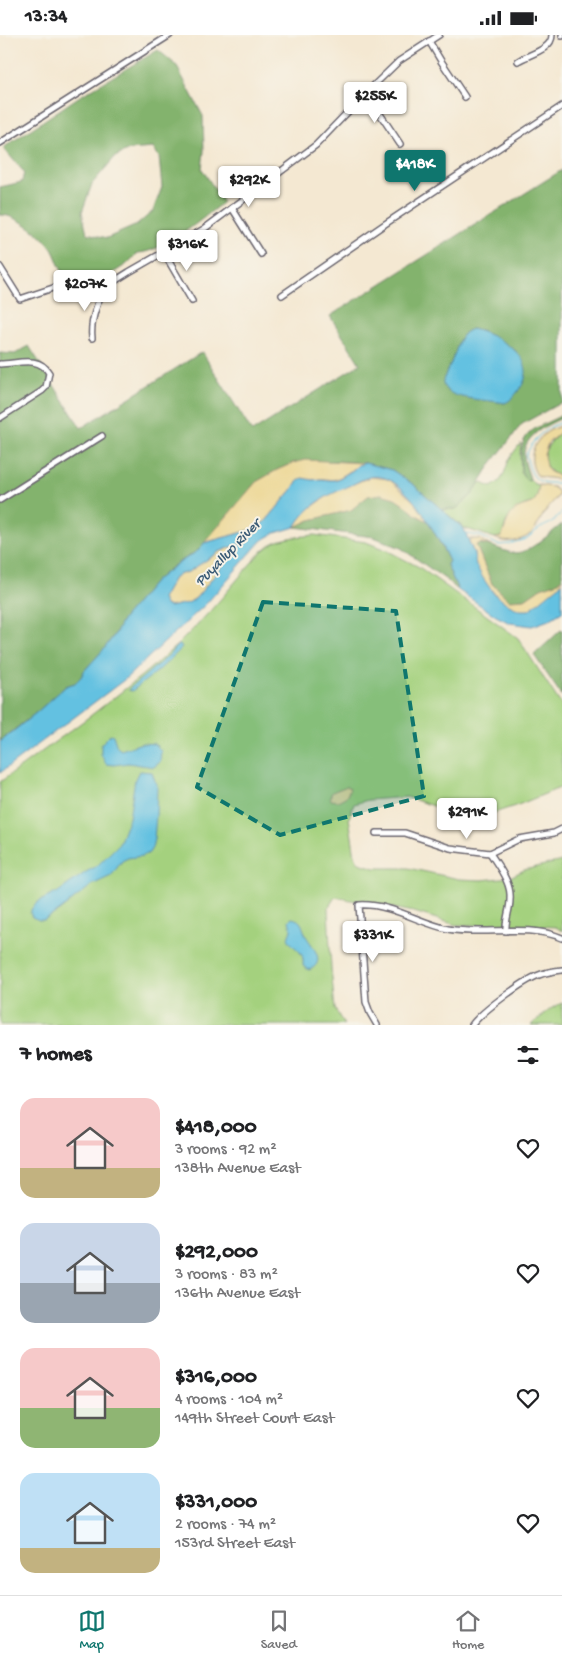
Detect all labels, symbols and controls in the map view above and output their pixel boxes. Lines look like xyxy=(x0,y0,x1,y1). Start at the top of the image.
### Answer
text: 13:34 xyxy=(25,6,67,29)
pin: $255K xyxy=(340,81,410,124)
text: $255K xyxy=(355,88,395,107)
pin: $418K xyxy=(380,149,450,192)
text: $418K xyxy=(396,156,434,175)
pin: $292K xyxy=(214,165,284,208)
text: $292K xyxy=(229,172,269,191)
pin: $316K xyxy=(152,229,222,272)
text: $316K xyxy=(168,236,206,255)
pin: $207K xyxy=(50,269,120,312)
text: $207K xyxy=(64,276,106,295)
water label: Puyallup River xyxy=(192,514,267,591)
pin: $291K xyxy=(432,797,502,840)
text: $291K xyxy=(448,804,486,823)
pin: $331K xyxy=(338,921,408,963)
text: $331K xyxy=(353,927,393,946)
icon: filters xyxy=(514,1041,542,1069)
text: 7 homes xyxy=(20,1043,92,1068)
text: $418,000 xyxy=(175,1116,257,1141)
icon: home xyxy=(60,1118,120,1178)
icon: heart xyxy=(514,1134,542,1162)
text: 3 rooms · 92 m² xyxy=(175,1141,277,1160)
text: 138th Avenue East xyxy=(175,1160,301,1179)
text: $292,000 xyxy=(175,1241,258,1266)
icon: home xyxy=(60,1243,120,1303)
icon: heart xyxy=(514,1259,542,1287)
text: 3 rooms · 83 m² xyxy=(175,1266,278,1285)
text: 136th Avenue East xyxy=(175,1285,300,1304)
text: $316,000 xyxy=(175,1366,257,1391)
icon: home xyxy=(60,1368,120,1428)
icon: heart xyxy=(514,1384,542,1412)
text: 4 rooms · 104 m² xyxy=(175,1391,283,1410)
text: 149th Street Court East xyxy=(175,1410,334,1429)
text: $331,000 xyxy=(175,1491,257,1516)
icon: home xyxy=(60,1493,120,1553)
icon: heart xyxy=(514,1509,542,1537)
text: 2 rooms · 74 m² xyxy=(175,1516,276,1535)
text: 153rd Street East xyxy=(175,1535,295,1554)
tab: Map xyxy=(78,1607,106,1654)
tab: Saved xyxy=(261,1607,297,1654)
tab: Home xyxy=(452,1607,484,1654)

